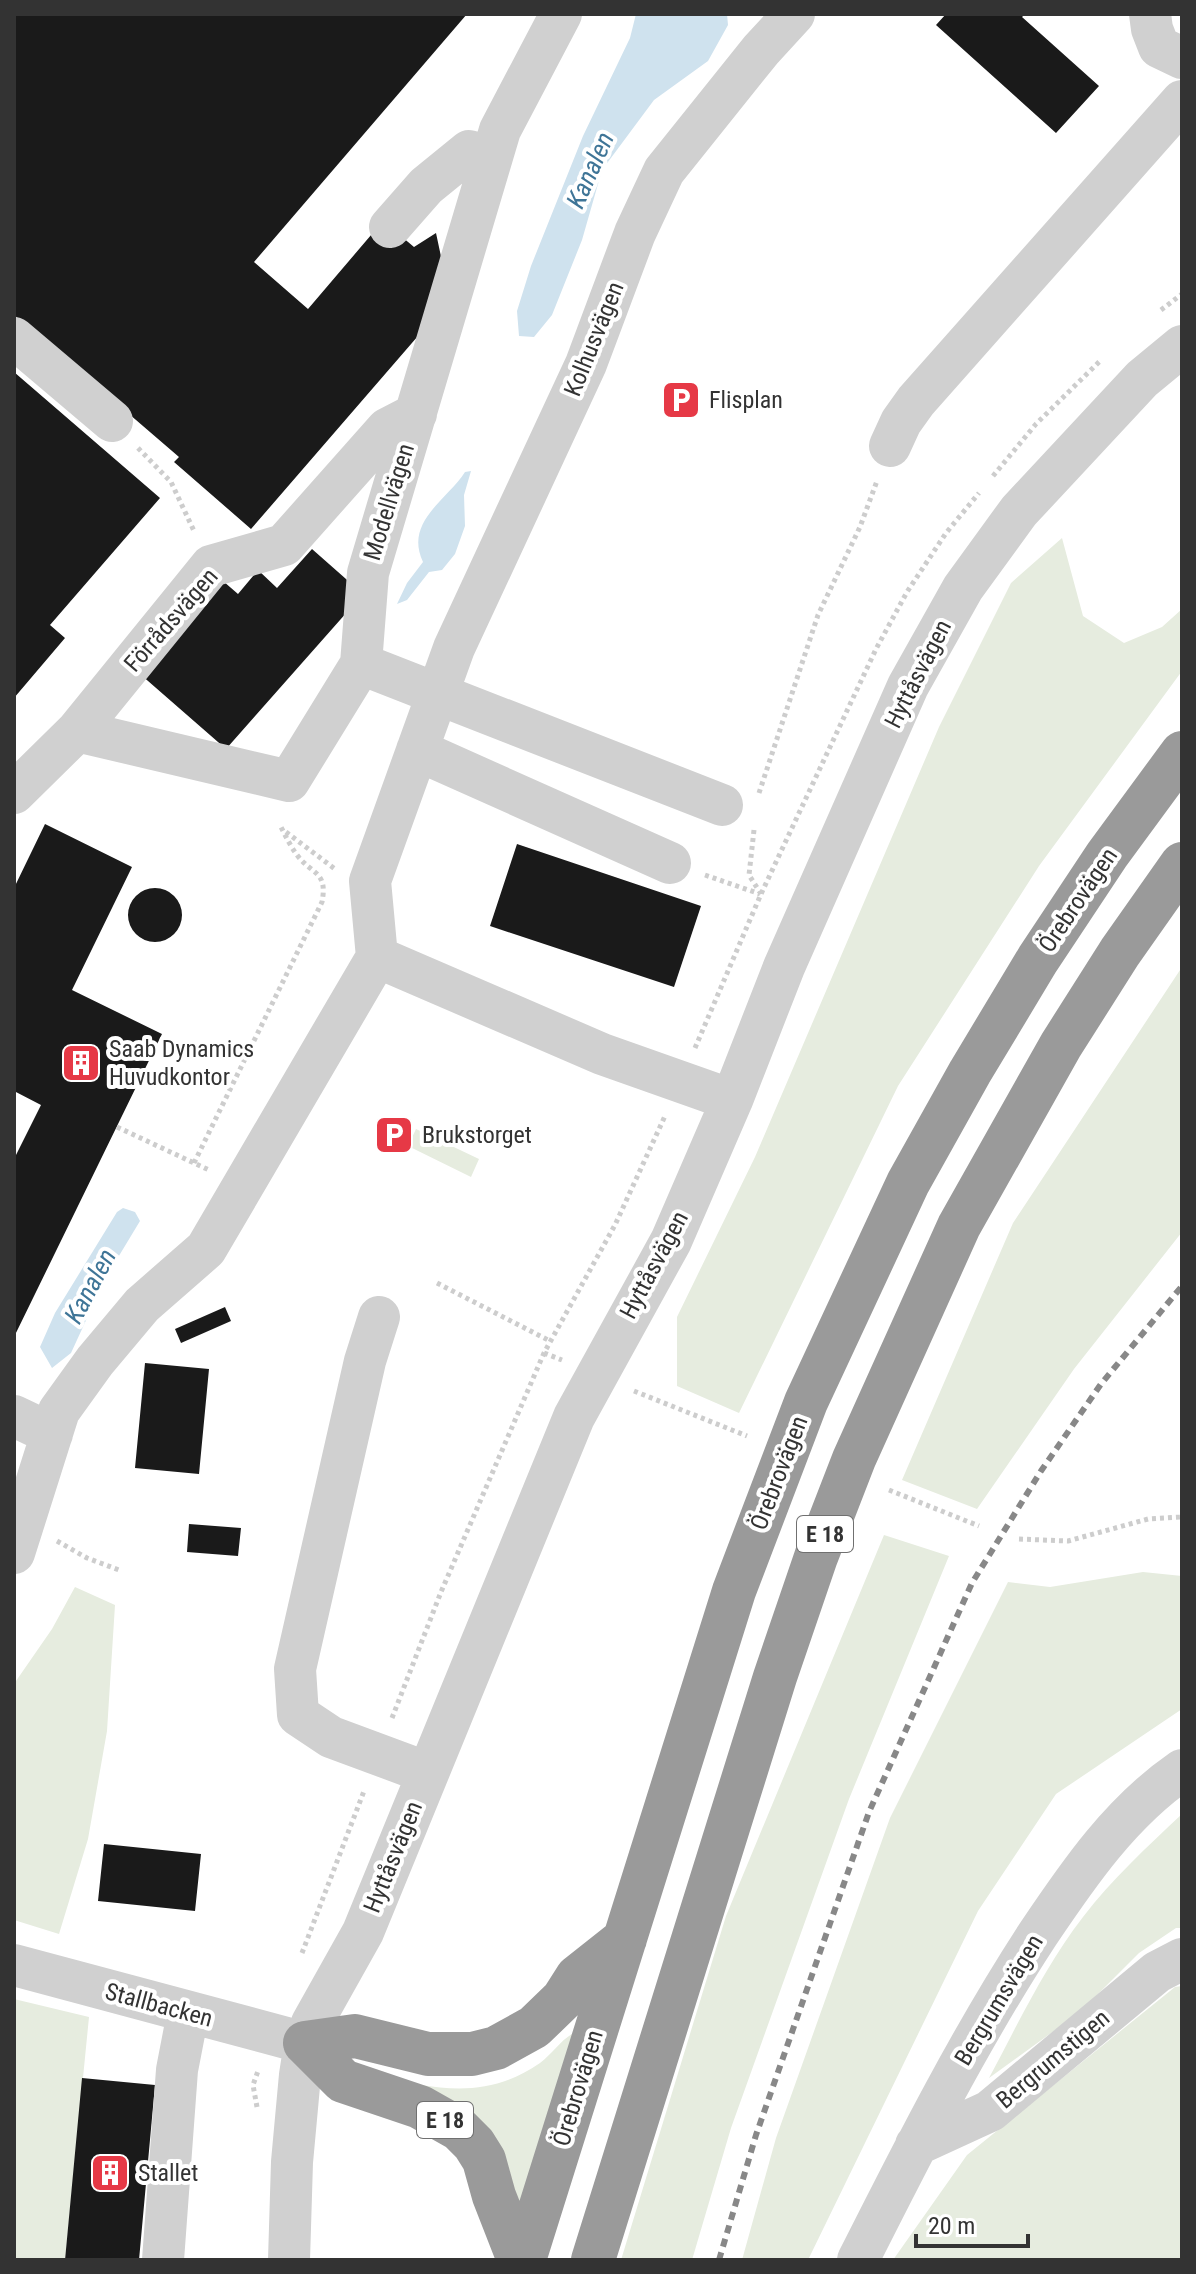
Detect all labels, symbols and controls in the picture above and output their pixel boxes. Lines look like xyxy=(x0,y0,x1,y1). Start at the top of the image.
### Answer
water label: Kanalen xyxy=(560,127,620,213)
street label: Kolhusvägen xyxy=(558,278,630,400)
parking icon: Flisplan xyxy=(660,379,702,421)
place label: Flisplan xyxy=(709,386,783,414)
street label: Modellvägen xyxy=(358,440,420,564)
street label: Förrådsvägen xyxy=(118,562,224,678)
street label: Hyttåsvägen xyxy=(879,615,957,733)
street label: Örebrovägen xyxy=(1033,842,1123,958)
place label: Saab Dynamics Huvudkontor xyxy=(109,1035,254,1091)
building icon: Saab Dynamics Huvudkontor xyxy=(60,1042,102,1084)
parking icon: Brukstorget xyxy=(373,1114,415,1156)
place label: Brukstorget xyxy=(422,1121,532,1149)
street label: Hyttåsvägen xyxy=(614,1206,694,1324)
water label: Kanalen xyxy=(58,1244,122,1328)
street label: Örebrovägen xyxy=(744,1412,814,1534)
road number: E 18 xyxy=(797,1516,853,1552)
street label: Hyttåsvägen xyxy=(358,1797,428,1917)
street label: Bergrumsvägen xyxy=(949,1930,1049,2070)
street label: Stallbacken xyxy=(102,1977,216,2033)
street label: Bergrumstigen xyxy=(991,2004,1115,2114)
street label: Örebrovägen xyxy=(547,2027,609,2149)
road number: E 18 xyxy=(417,2102,473,2138)
building icon: Stallet xyxy=(89,2152,131,2194)
place label: Stallet xyxy=(138,2159,198,2187)
scale bar xyxy=(916,2198,1028,2248)
text: 20 m xyxy=(928,2212,975,2240)

